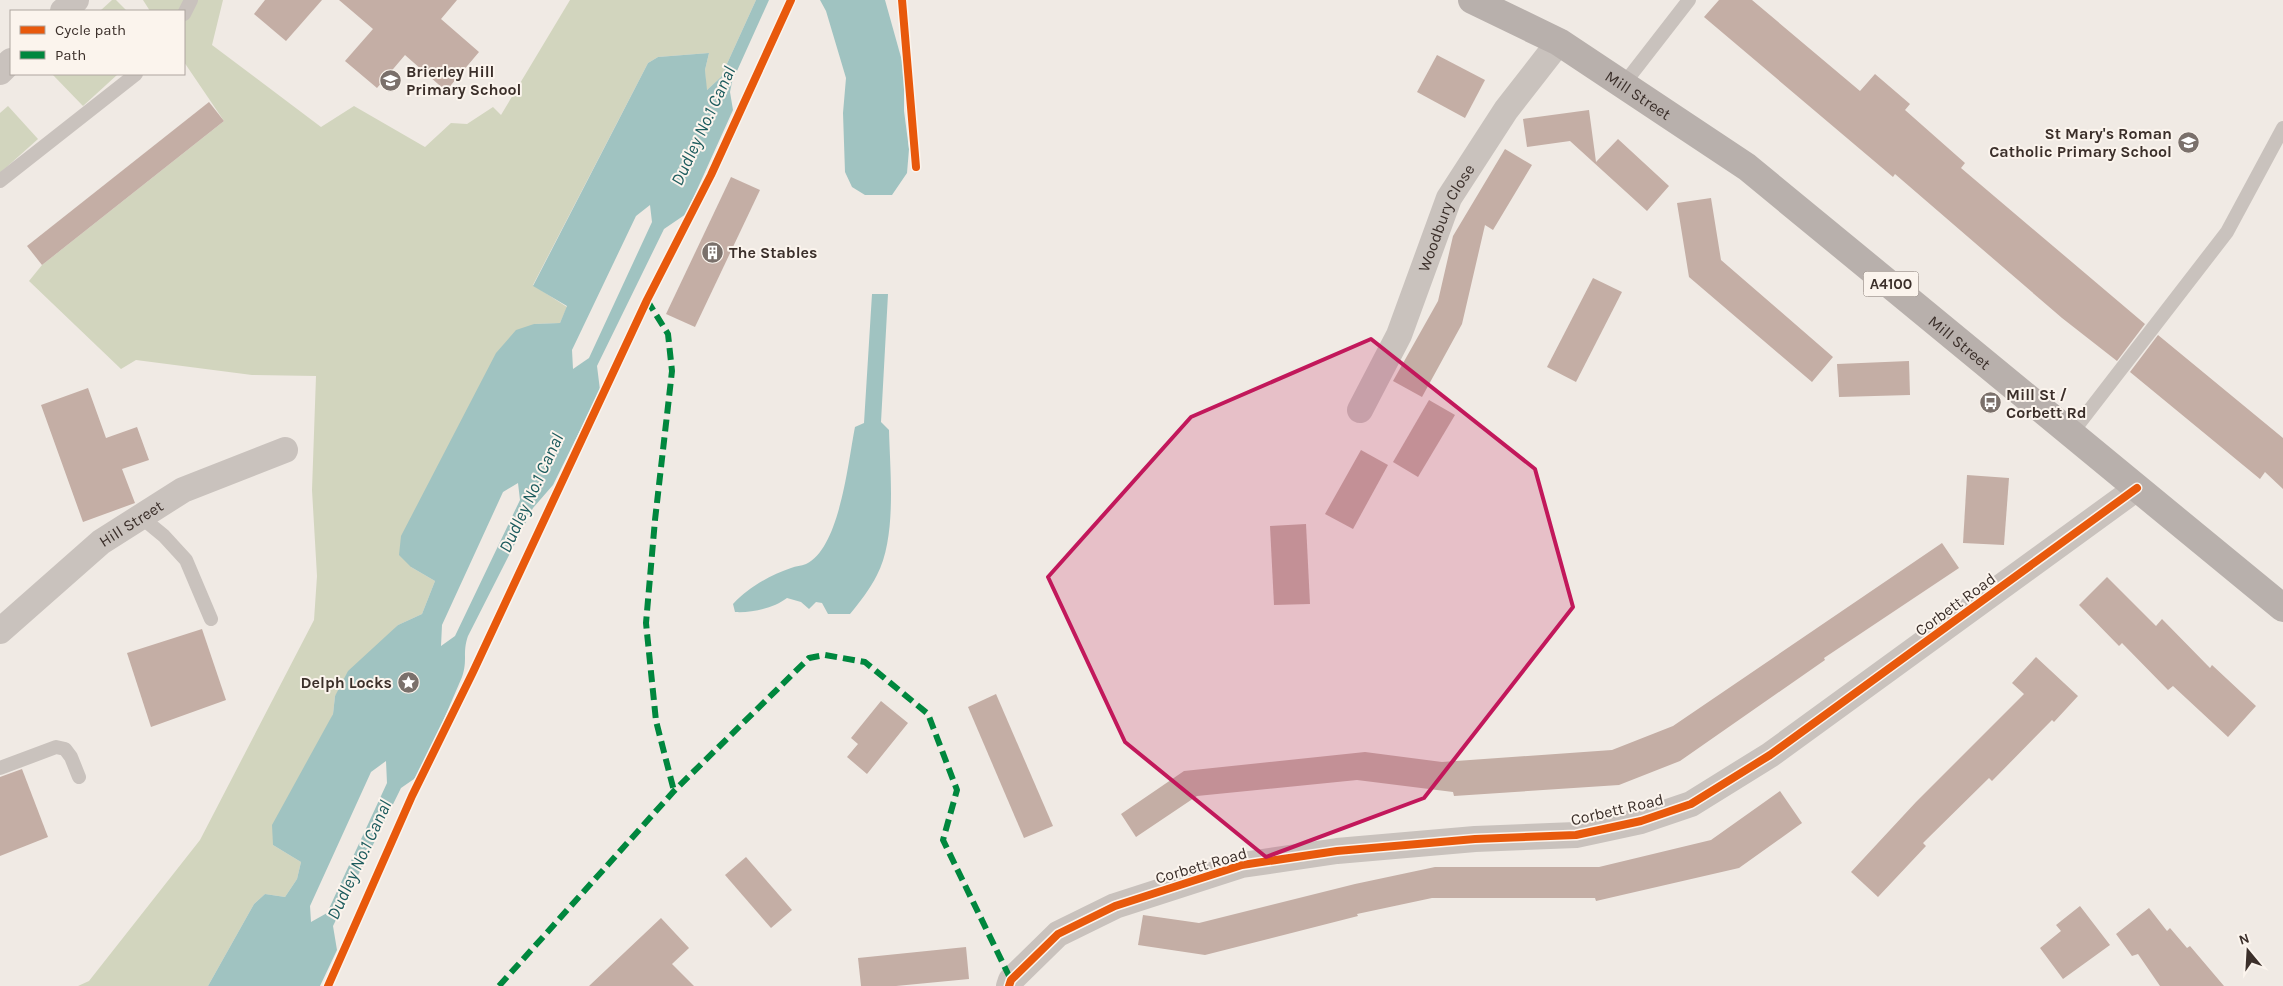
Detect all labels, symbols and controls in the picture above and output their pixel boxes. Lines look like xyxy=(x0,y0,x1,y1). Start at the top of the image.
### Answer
legend xyxy=(10,10,185,75)
text: Cycle path xyxy=(55,21,126,39)
text: Path xyxy=(55,46,86,64)
place label: Brierley Hill Primary School xyxy=(406,62,521,99)
water label: Dudley No.1 Canal xyxy=(666,62,740,189)
street label: Mill Street xyxy=(1602,67,1675,124)
school or university icon: Brierley Hill Primary School xyxy=(378,68,402,92)
place label: St Mary's Roman Catholic Primary School xyxy=(1989,124,2172,161)
school or university icon: St Mary's Roman Catholic Primary School xyxy=(2176,130,2200,154)
street label: Woodbury Close xyxy=(1414,160,1479,274)
building icon: The Stables xyxy=(701,240,725,264)
place label: The Stables xyxy=(729,243,818,262)
road number: A4100 xyxy=(1864,272,1918,296)
street label: Mill Street xyxy=(1924,311,1995,374)
place label: Mill St / Corbett Rd xyxy=(2006,385,2087,422)
bus stop icon: Mill St / Corbett Rd xyxy=(1978,391,2002,415)
water label: Dudley No.1 Canal xyxy=(494,429,568,556)
street label: Hill Street xyxy=(96,496,167,551)
street label: Corbett Road xyxy=(1911,569,1999,640)
place icon: Delph Locks xyxy=(396,670,420,694)
place label: Delph Locks xyxy=(301,673,392,692)
street label: Corbett Road xyxy=(1569,790,1665,829)
water label: Dudley No.1 Canal xyxy=(322,796,396,923)
street label: Corbett Road xyxy=(1153,843,1249,888)
north arrow xyxy=(2223,926,2273,976)
text: N xyxy=(2237,929,2252,949)

